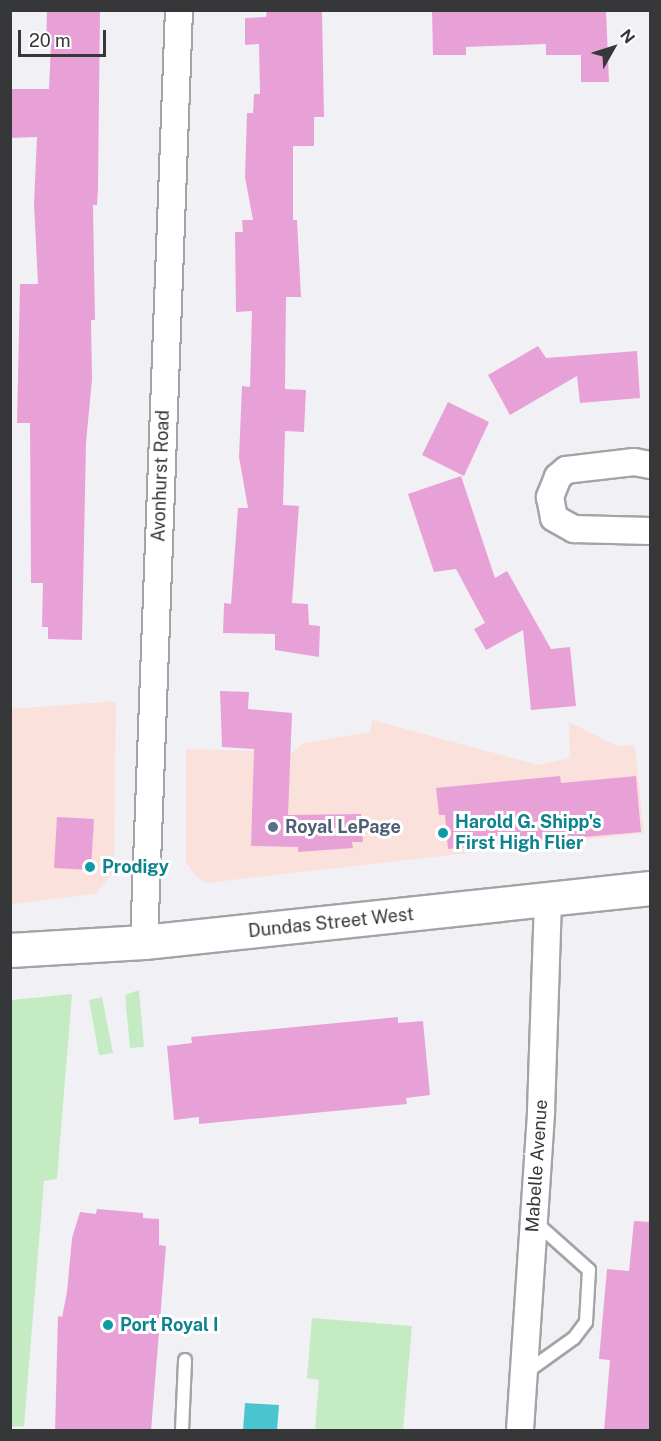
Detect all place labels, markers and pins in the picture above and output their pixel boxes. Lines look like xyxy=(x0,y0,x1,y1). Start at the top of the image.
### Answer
place label: Harold G. Shipp's First High Flier xyxy=(455,812,602,854)
place label: Royal LePage xyxy=(285,816,401,838)
marker: Royal LePage xyxy=(266,820,280,834)
marker: Harold G. Shipp's First High Flier xyxy=(436,826,450,840)
place label: Prodigy xyxy=(102,856,169,878)
marker: Prodigy xyxy=(83,860,97,874)
place label: Port Royal I xyxy=(120,1314,219,1336)
marker: Port Royal I xyxy=(101,1318,115,1332)

